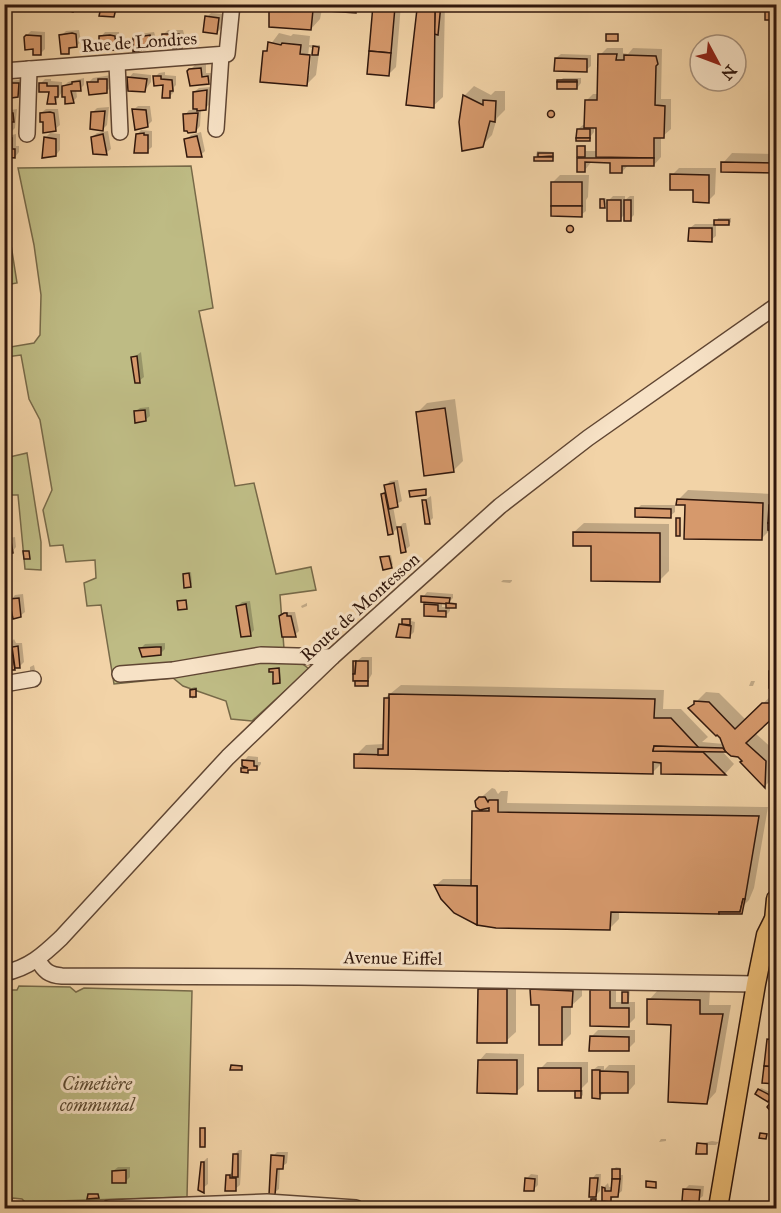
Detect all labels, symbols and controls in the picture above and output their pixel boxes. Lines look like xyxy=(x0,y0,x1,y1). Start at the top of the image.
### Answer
street label: Rue de Londres xyxy=(80,27,198,57)
north arrow xyxy=(688,33,748,93)
text: N xyxy=(717,61,741,84)
street label: Route de Montesson xyxy=(296,548,424,666)
street label: Avenue Eiffel xyxy=(342,946,443,970)
park label: Cimetière communal xyxy=(60,1073,136,1116)

